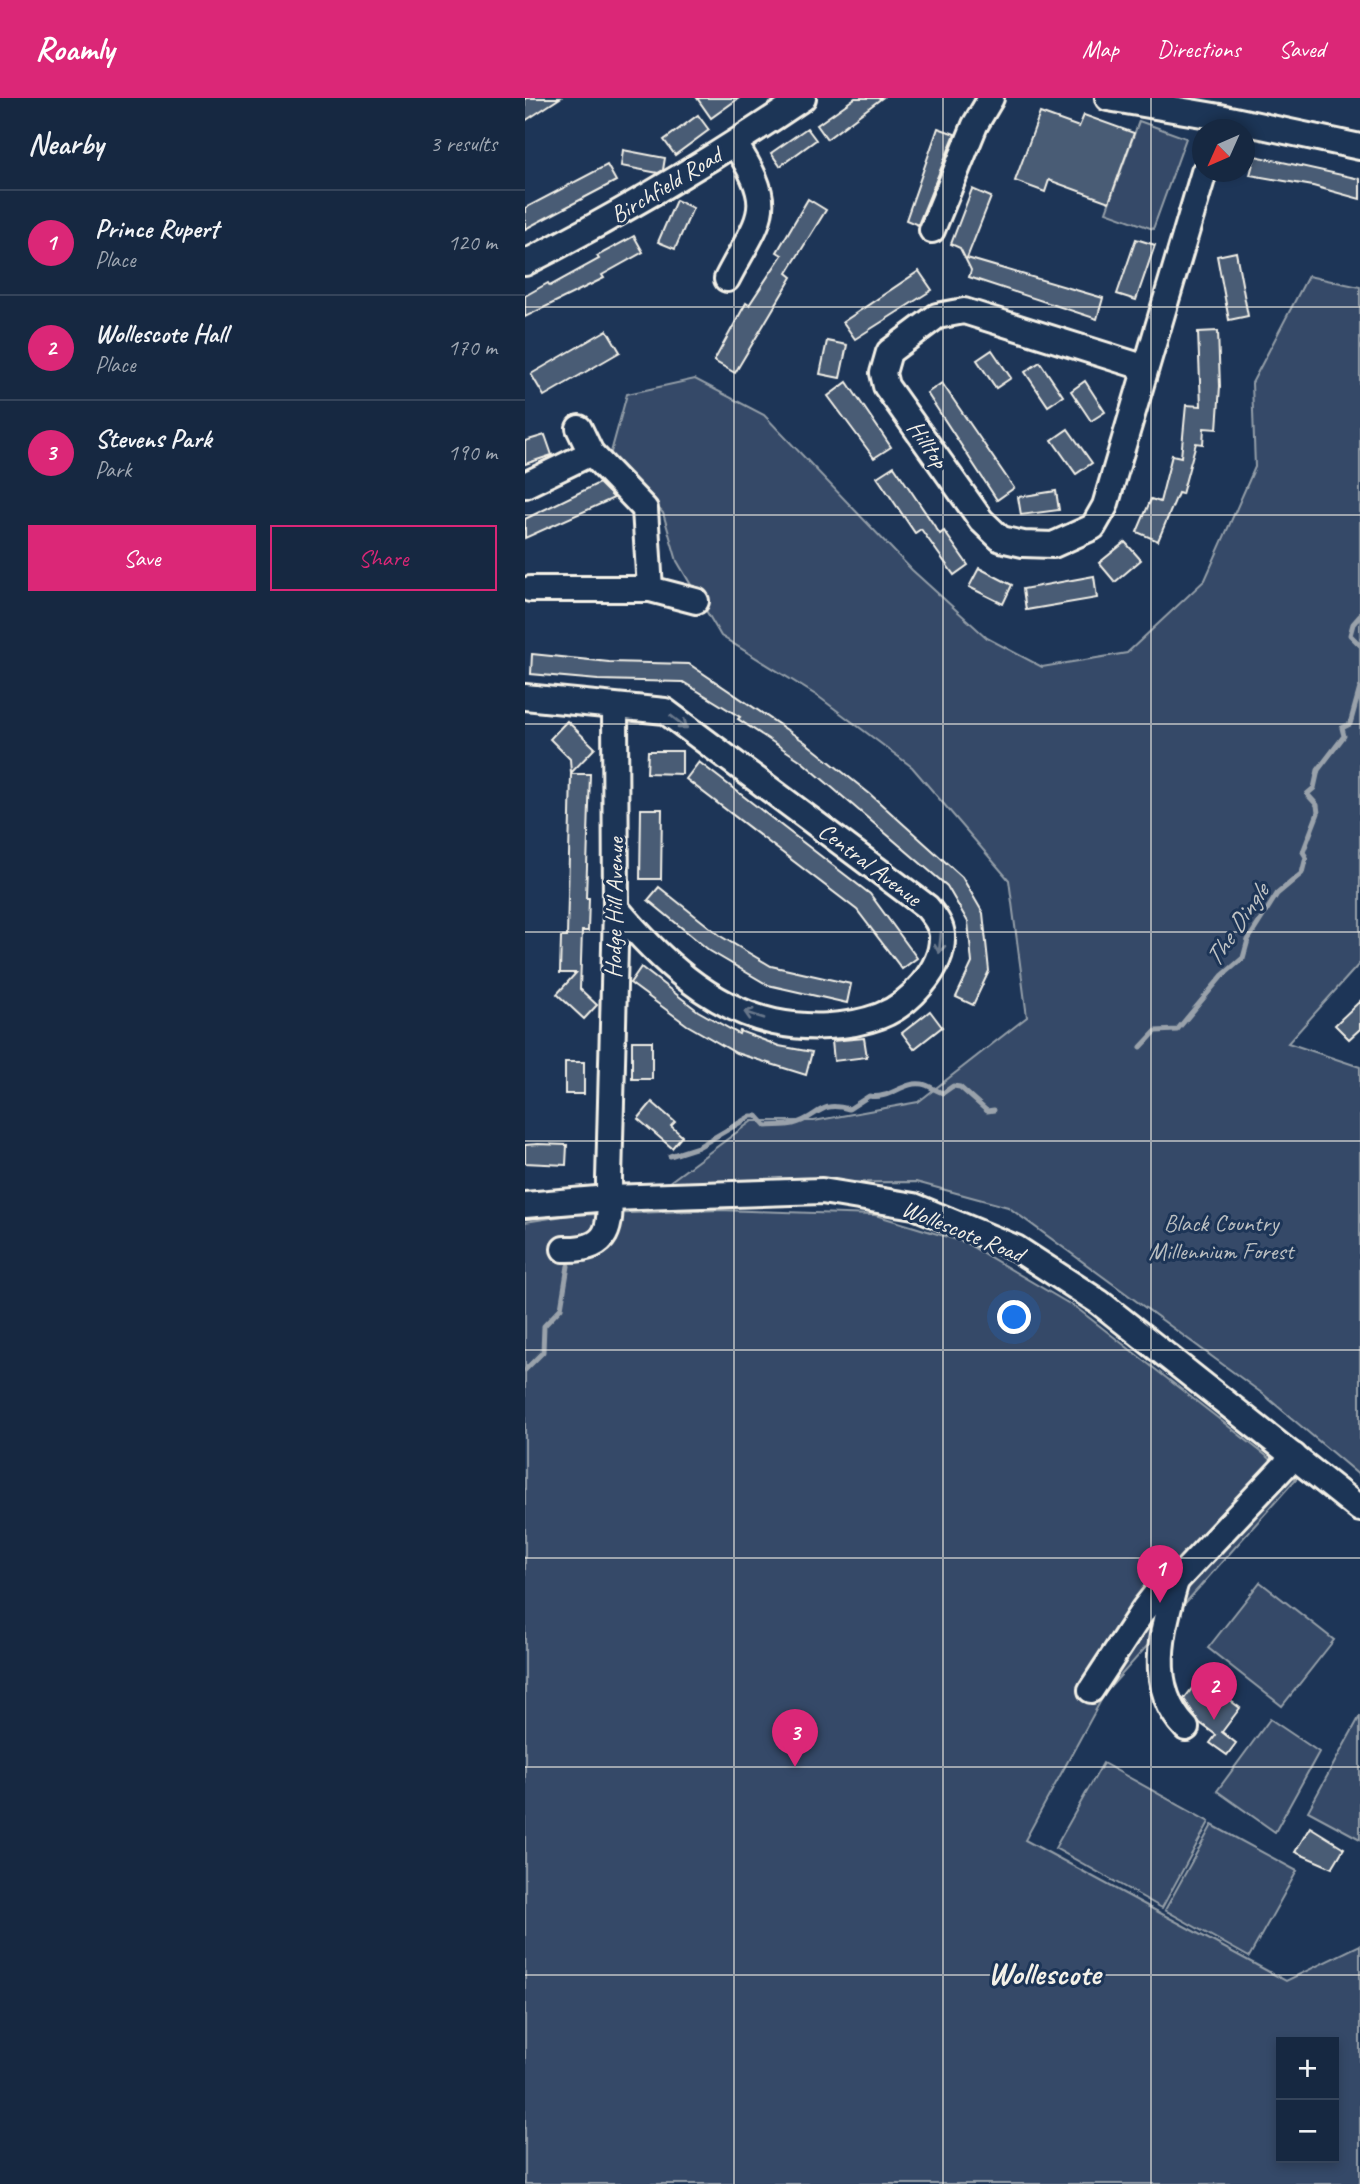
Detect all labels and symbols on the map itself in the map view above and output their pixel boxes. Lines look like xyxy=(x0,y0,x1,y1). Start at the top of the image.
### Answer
north arrow xyxy=(1192,119,1255,182)
street label: Birchfield Road xyxy=(605,138,730,230)
street label: Hilltop xyxy=(901,414,956,475)
one-way arrow xyxy=(669,714,688,729)
street label: Central Avenue xyxy=(813,816,929,914)
street label: Hodge Hill Avenue xyxy=(598,835,630,979)
water label: The Dingle xyxy=(1197,875,1278,973)
one-way arrow xyxy=(933,931,946,954)
one-way arrow xyxy=(743,1008,765,1021)
street label: Wollescote Road xyxy=(898,1193,1032,1270)
park label: Black Country Millennium Forest xyxy=(1149,1208,1295,1266)
your location xyxy=(997,1300,1031,1334)
pin: 1 xyxy=(1137,1545,1183,1603)
pin: 2 xyxy=(1191,1662,1237,1720)
pin: 3 xyxy=(772,1709,818,1767)
district label: Wollescote xyxy=(988,1953,1104,1994)

